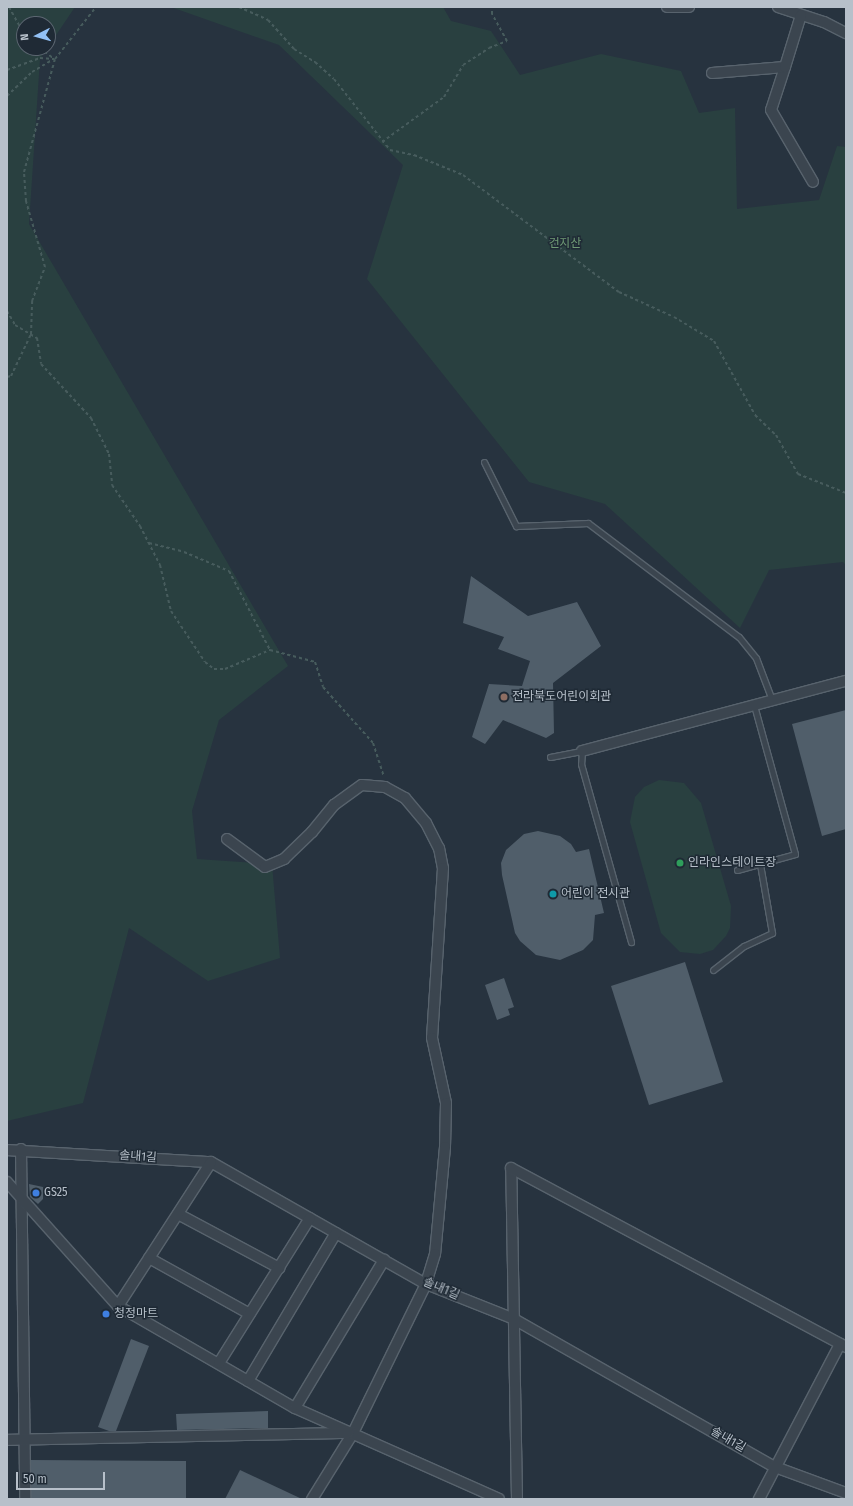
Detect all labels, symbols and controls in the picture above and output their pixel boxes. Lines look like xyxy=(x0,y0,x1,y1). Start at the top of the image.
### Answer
north arrow xyxy=(16,16,56,56)
text: N xyxy=(18,33,31,41)
park label: 건지산 xyxy=(548,237,582,251)
place label: 전라북도어린이회관 xyxy=(512,690,611,704)
marker: 전라북도어린이회관 xyxy=(499,692,509,702)
place label: 인라인스테이트장 xyxy=(688,856,776,870)
marker: 인라인스테이트장 xyxy=(675,858,685,868)
place label: 어린이 전시관 xyxy=(561,887,630,901)
marker: 어린이 전시관 xyxy=(548,889,558,899)
street label: 솔내1길 xyxy=(119,1148,157,1166)
place label: GS25 xyxy=(44,1186,68,1200)
marker: GS25 xyxy=(31,1188,41,1198)
street label: 솔내1길 xyxy=(421,1275,461,1303)
place label: 청정마트 xyxy=(114,1307,158,1321)
marker: 청정마트 xyxy=(101,1309,111,1319)
street label: 솔내1길 xyxy=(708,1424,748,1456)
scale bar xyxy=(18,1464,107,1490)
text: 50 m xyxy=(23,1472,47,1486)

